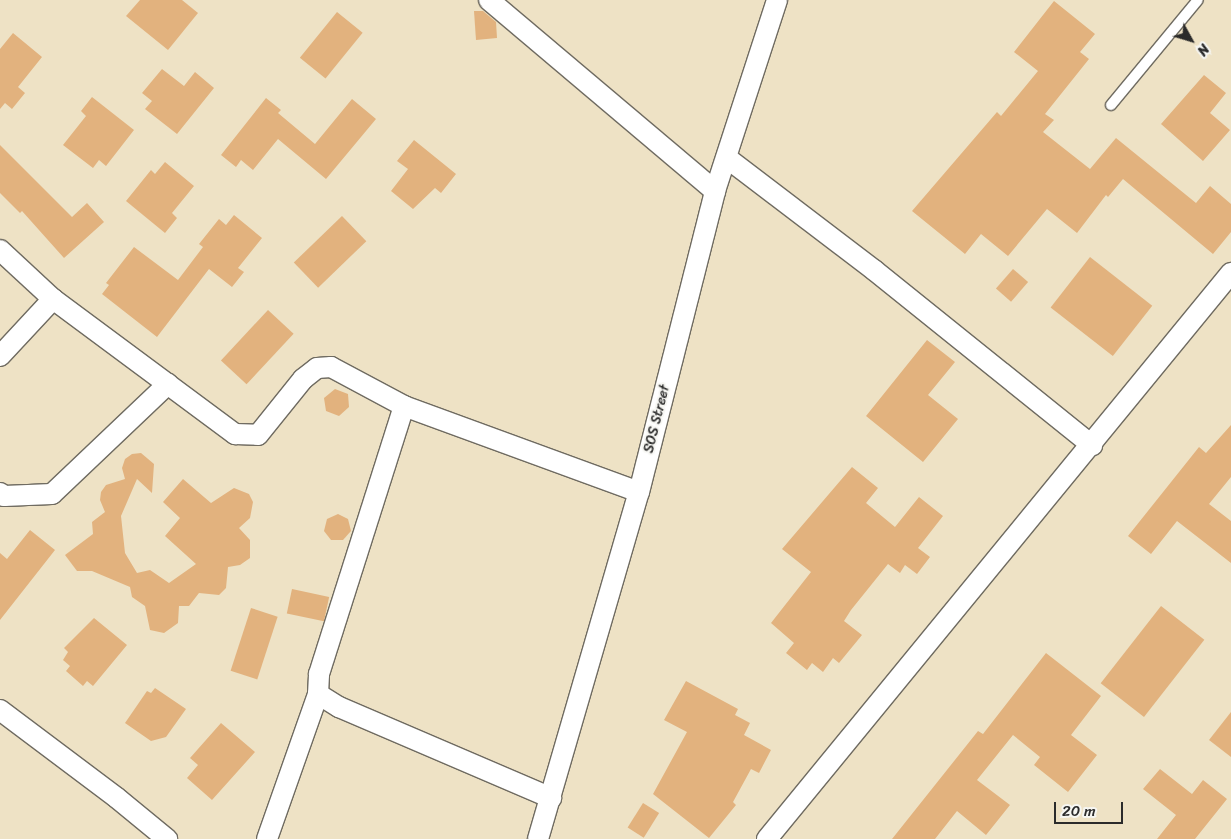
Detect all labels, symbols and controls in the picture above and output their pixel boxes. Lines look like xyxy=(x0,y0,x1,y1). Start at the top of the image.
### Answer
north arrow xyxy=(1166,15,1216,65)
text: N xyxy=(1190,38,1216,61)
street label: SOS Street xyxy=(640,383,674,455)
scale bar xyxy=(1056,792,1125,824)
text: 20 m xyxy=(1062,798,1096,824)

